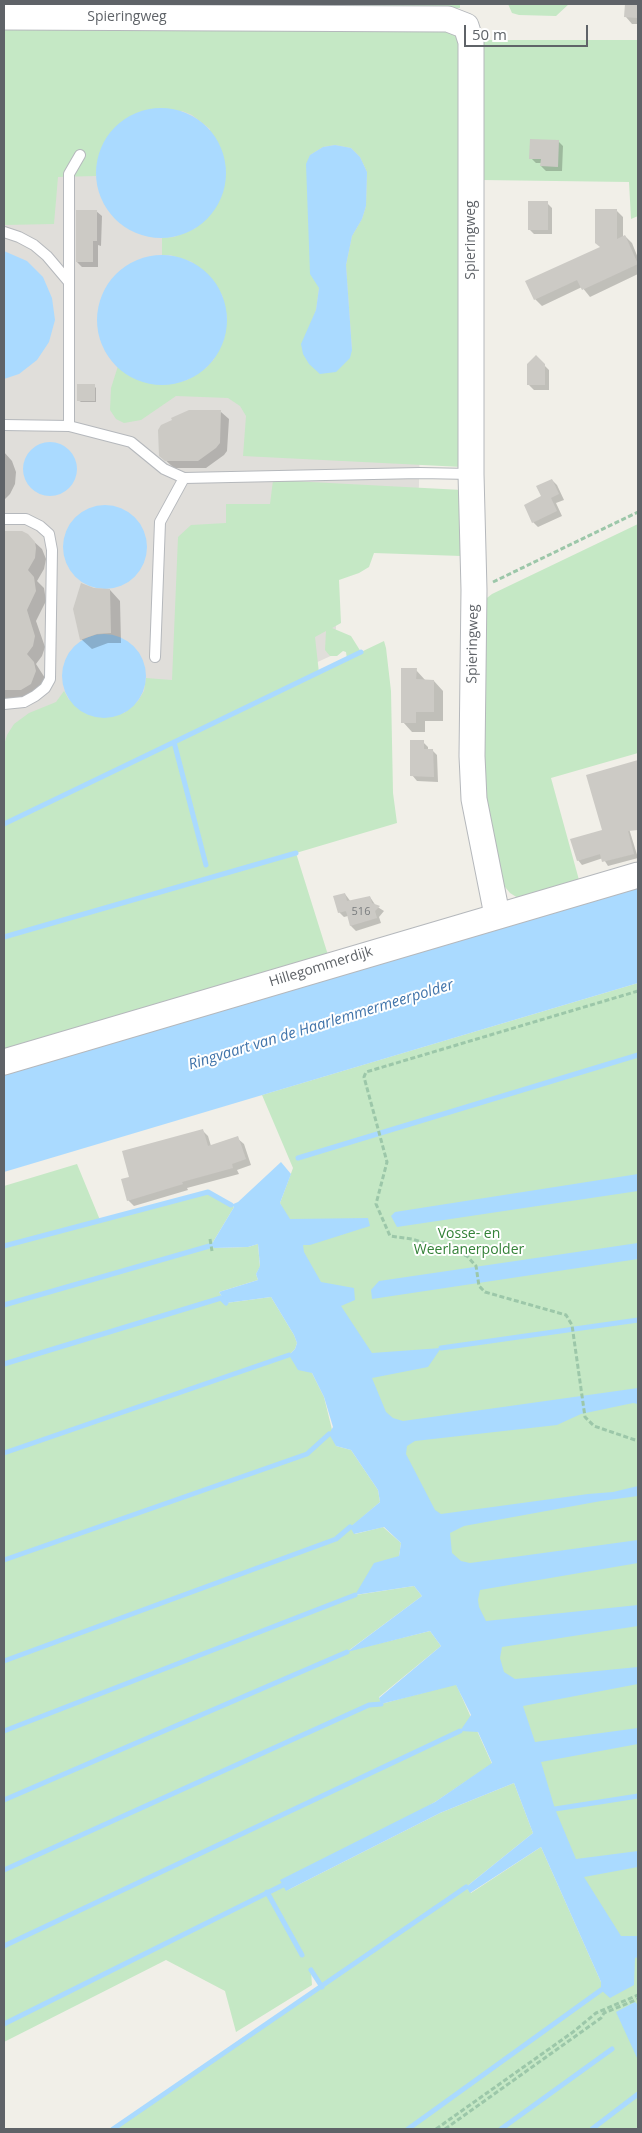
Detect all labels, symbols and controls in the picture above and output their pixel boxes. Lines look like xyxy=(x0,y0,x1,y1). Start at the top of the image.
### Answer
street label: Spieringweg xyxy=(87,9,167,25)
scale bar xyxy=(467,15,591,47)
text: 50 m xyxy=(472,24,507,44)
street label: Spieringweg xyxy=(463,200,479,280)
street label: Spieringweg xyxy=(464,604,482,684)
house number: 516 xyxy=(352,905,370,919)
street label: Hillegommerdijk xyxy=(267,943,375,991)
water label: Ringvaart van de Haarlemmermeerpolder xyxy=(186,976,456,1074)
park label: Vosse- en Weerlanerpolder xyxy=(414,1226,524,1258)

